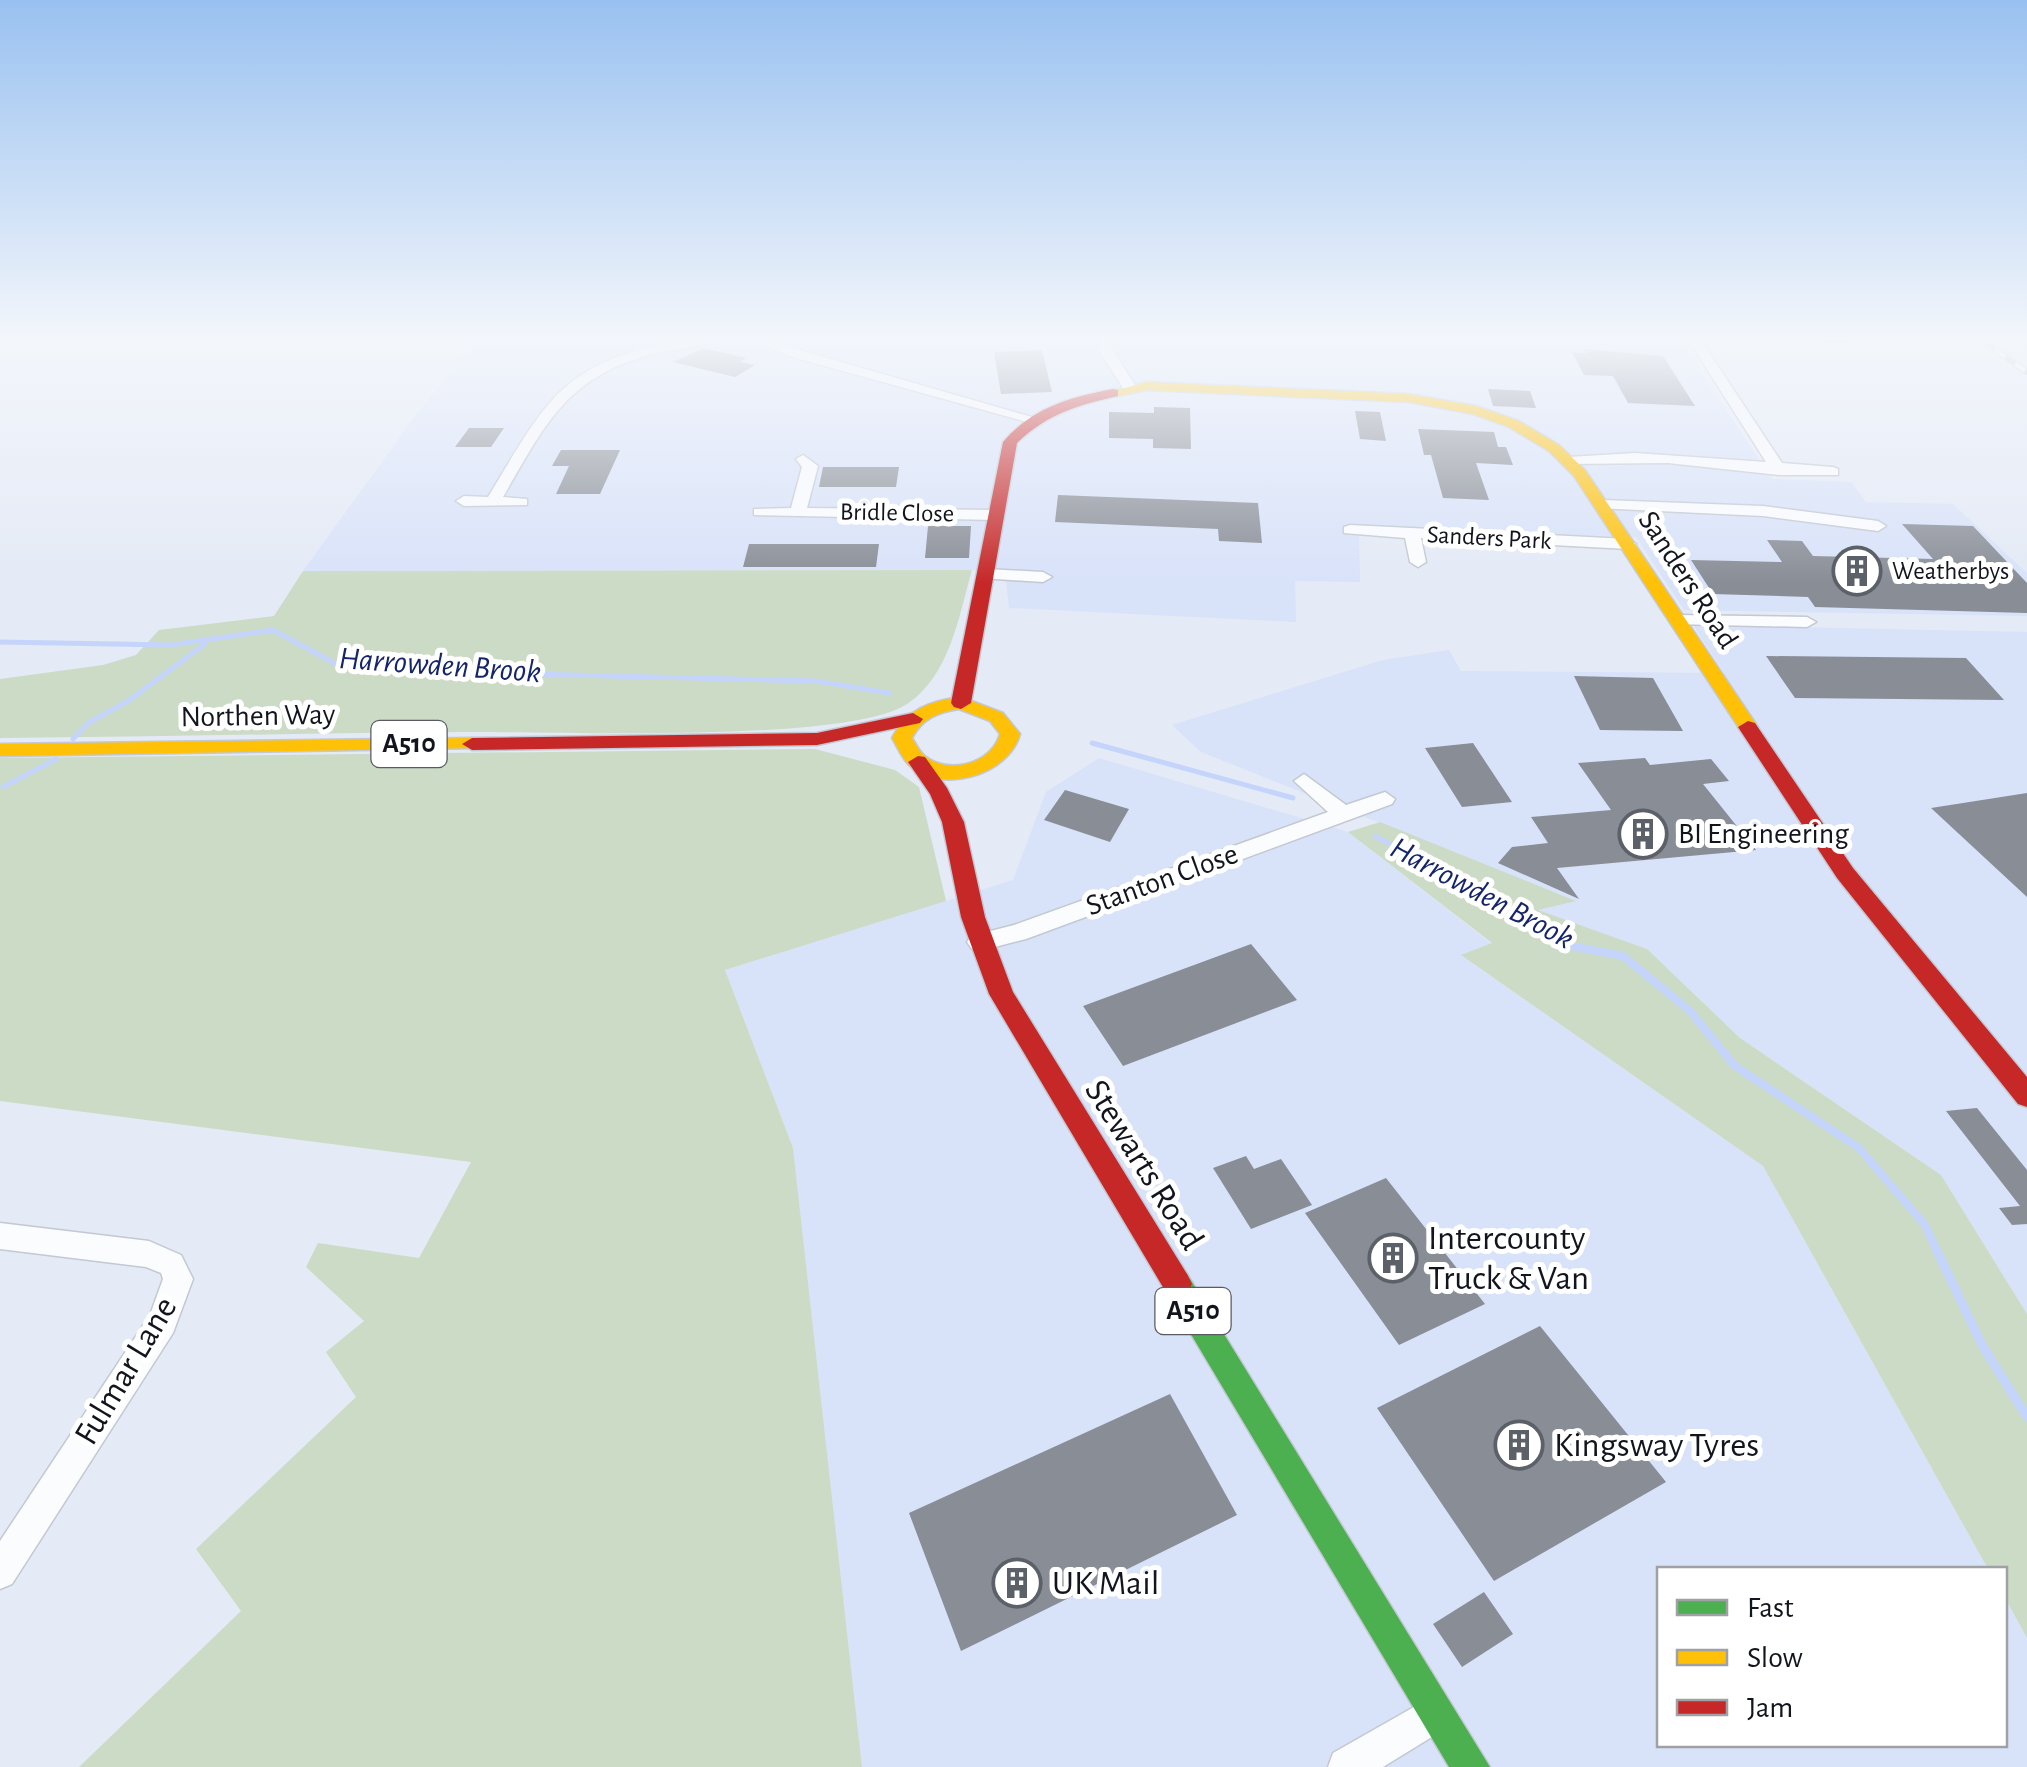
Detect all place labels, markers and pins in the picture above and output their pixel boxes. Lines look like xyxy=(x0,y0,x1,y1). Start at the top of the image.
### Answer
building icon: Weatherbys xyxy=(1831,545,1883,597)
place label: Weatherbys xyxy=(1892,559,2009,584)
building icon: BI Engineering xyxy=(1617,808,1669,860)
place label: BI Engineering xyxy=(1678,819,1849,849)
place label: Intercounty Truck & Van xyxy=(1428,1221,1589,1296)
building icon: Intercounty Truck & Van xyxy=(1367,1232,1419,1284)
building icon: Kingsway Tyres xyxy=(1493,1419,1545,1471)
place label: Kingsway Tyres xyxy=(1554,1428,1759,1463)
building icon: UK Mail xyxy=(991,1557,1043,1609)
place label: UK Mail xyxy=(1052,1566,1159,1601)

